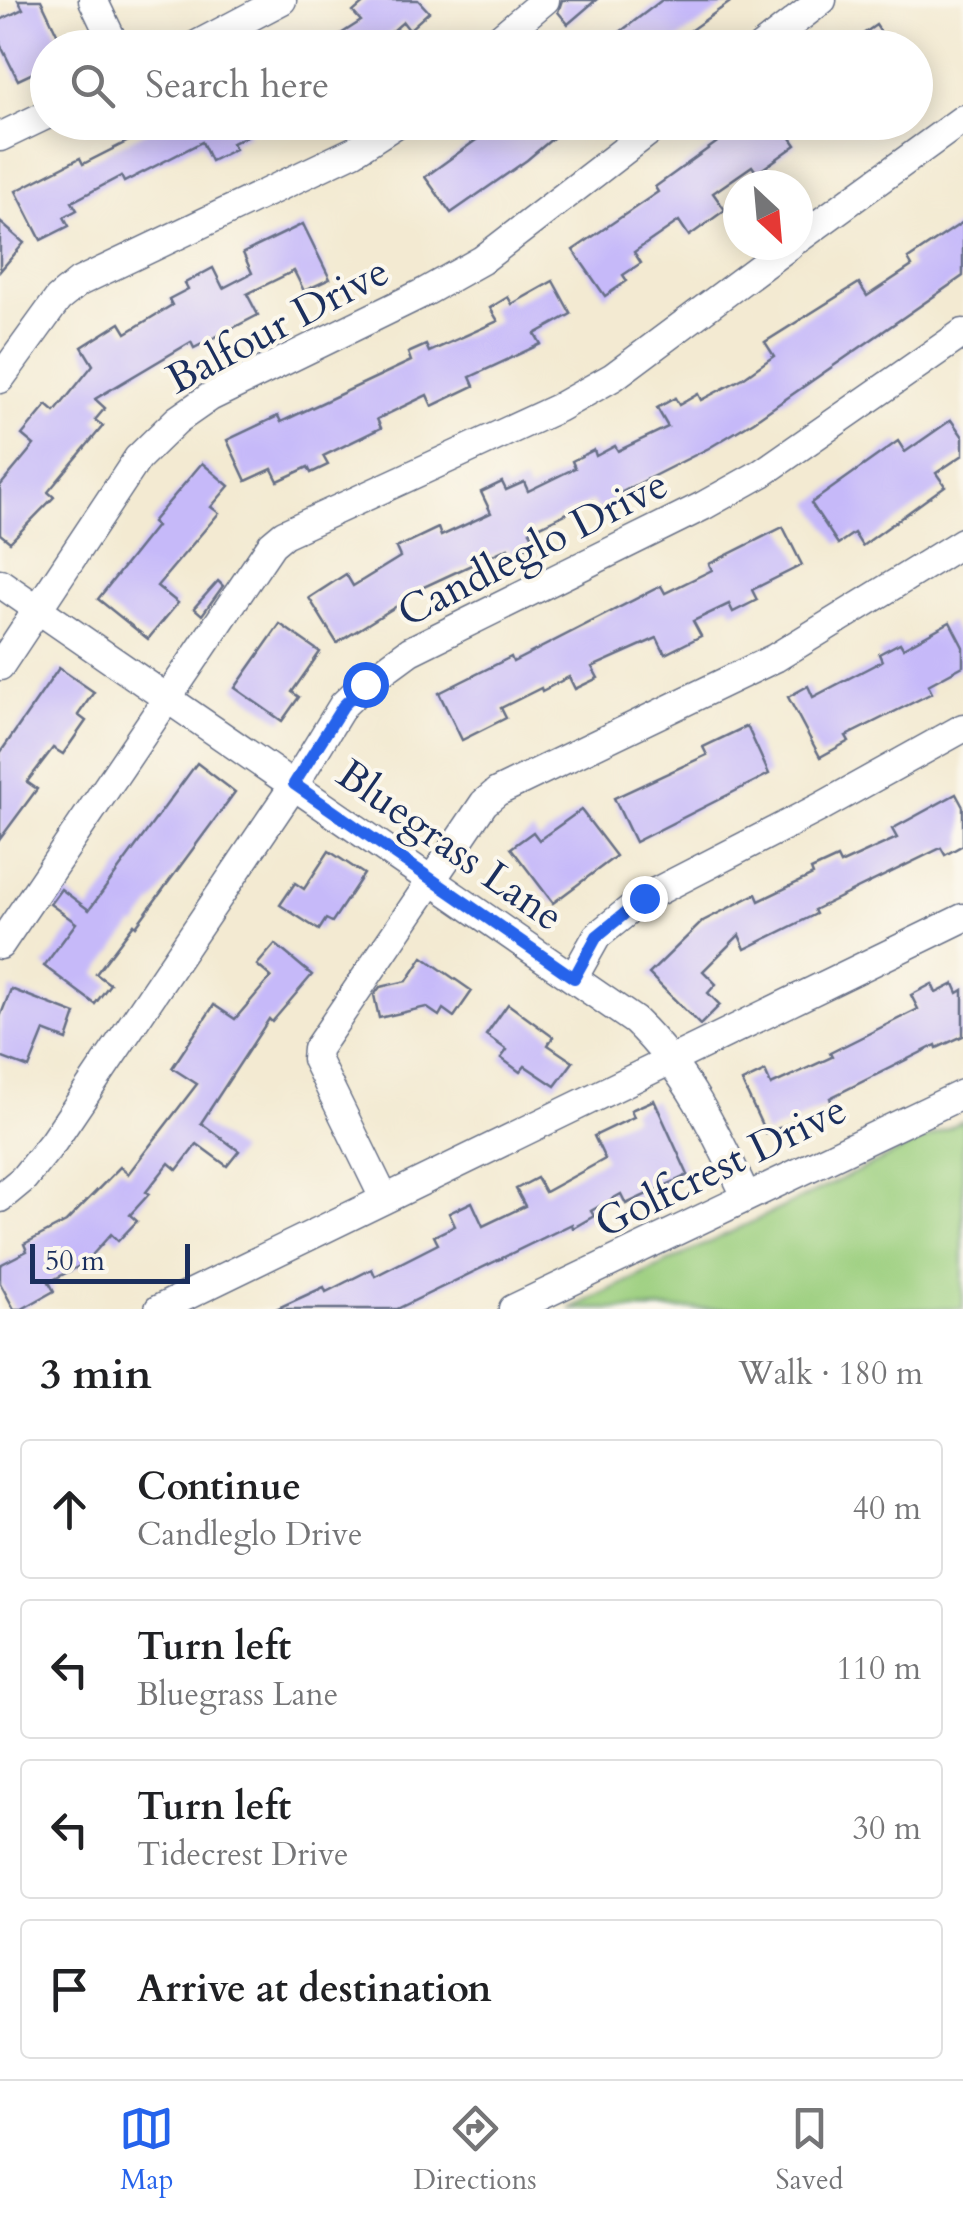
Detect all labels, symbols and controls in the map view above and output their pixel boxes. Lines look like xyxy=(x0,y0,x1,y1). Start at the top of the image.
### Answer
search box xyxy=(30,30,933,140)
icon: search xyxy=(65,58,120,113)
text: Search here xyxy=(145,59,329,111)
north arrow xyxy=(723,170,813,260)
street label: Balfour Drive xyxy=(157,243,399,408)
street label: Candleglo Drive xyxy=(388,456,678,641)
route start xyxy=(343,662,389,708)
street label: Bluegrass Lane xyxy=(326,746,575,944)
route end xyxy=(622,876,668,922)
street label: Golfcrest Drive xyxy=(585,1081,856,1252)
scale bar xyxy=(30,1239,190,1284)
text: 50 m xyxy=(45,1242,105,1280)
text: 3 min xyxy=(40,1346,152,1403)
text: Walk · 180 m xyxy=(738,1352,923,1396)
text: Continue xyxy=(137,1461,301,1513)
icon: ahead xyxy=(42,1482,97,1537)
text: 40 m xyxy=(853,1487,921,1531)
text: Candleglo Drive xyxy=(137,1513,363,1557)
text: Turn left xyxy=(137,1621,291,1673)
icon: left xyxy=(42,1642,97,1697)
text: 110 m xyxy=(836,1647,921,1691)
text: Bluegrass Lane xyxy=(137,1673,338,1717)
text: Turn left xyxy=(137,1781,291,1833)
icon: left xyxy=(42,1802,97,1857)
text: 30 m xyxy=(853,1807,921,1851)
text: Tidecrest Drive xyxy=(137,1833,349,1877)
icon: arrive xyxy=(42,1962,97,2017)
text: Arrive at destination xyxy=(137,1963,492,2015)
tab: Map xyxy=(119,2101,174,2199)
tab: Directions xyxy=(413,2101,537,2199)
tab: Saved xyxy=(776,2101,844,2199)

